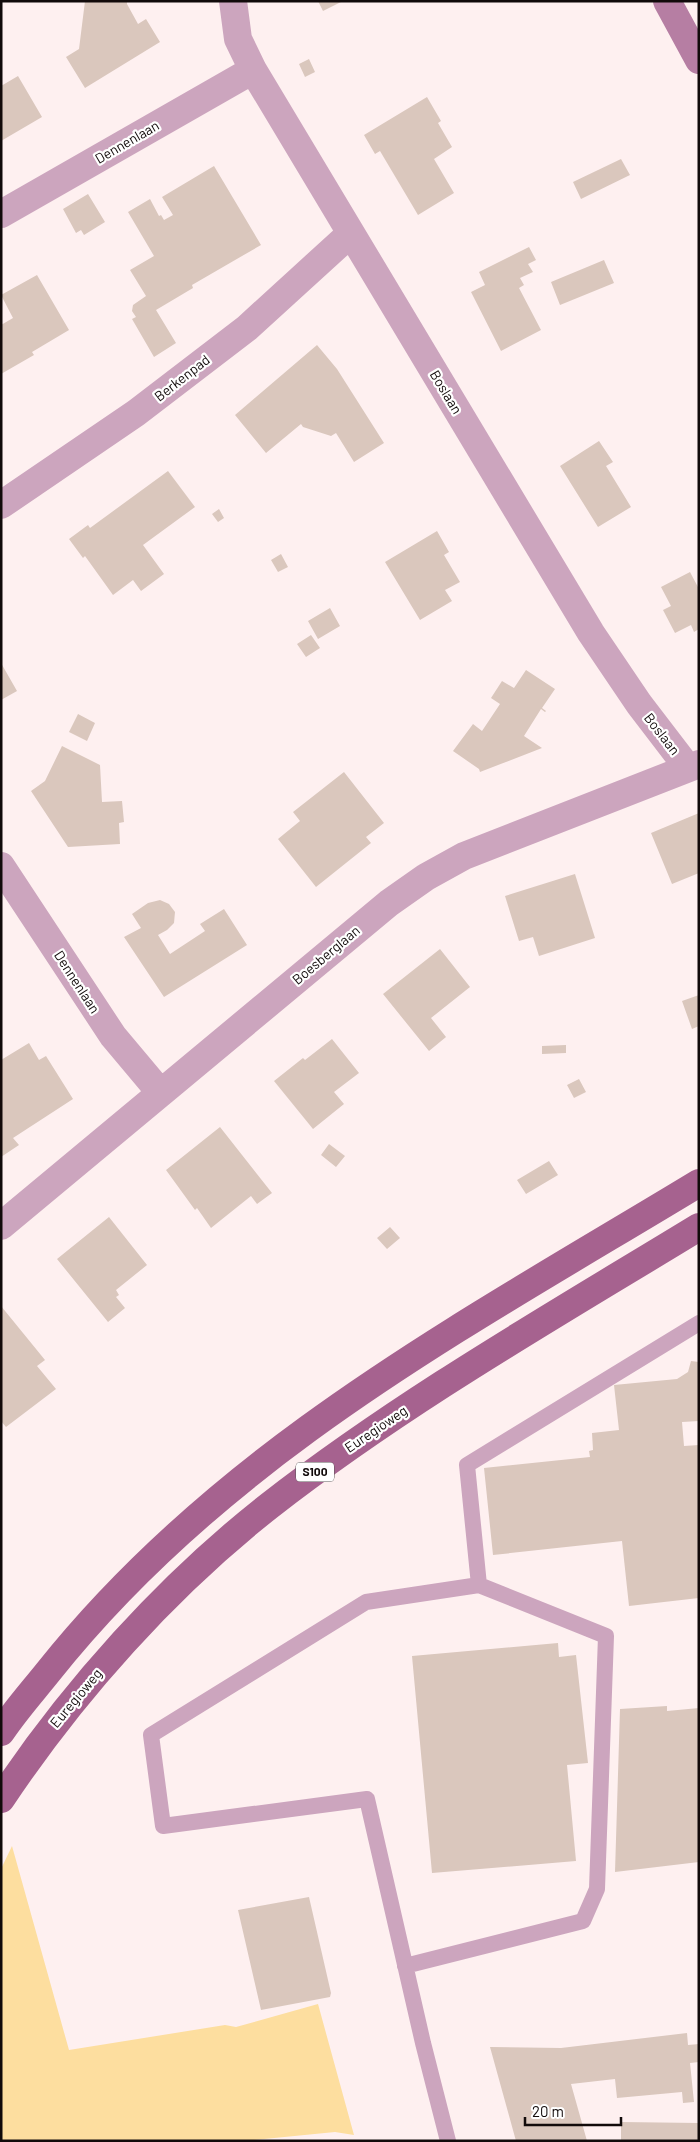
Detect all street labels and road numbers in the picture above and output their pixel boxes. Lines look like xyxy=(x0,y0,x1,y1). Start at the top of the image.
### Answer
street label: Dennenlaan xyxy=(92,116,162,167)
street label: Berkenpad xyxy=(151,351,213,405)
street label: Boslaan xyxy=(427,367,466,417)
street label: Boslaan xyxy=(641,709,684,758)
street label: Boesberglaan xyxy=(288,921,363,988)
street label: Dennenlaan xyxy=(51,947,104,1016)
street label: Euregioweg xyxy=(341,1401,410,1456)
road number: S100 xyxy=(296,1462,334,1481)
street label: Euregioweg xyxy=(46,1665,105,1731)

